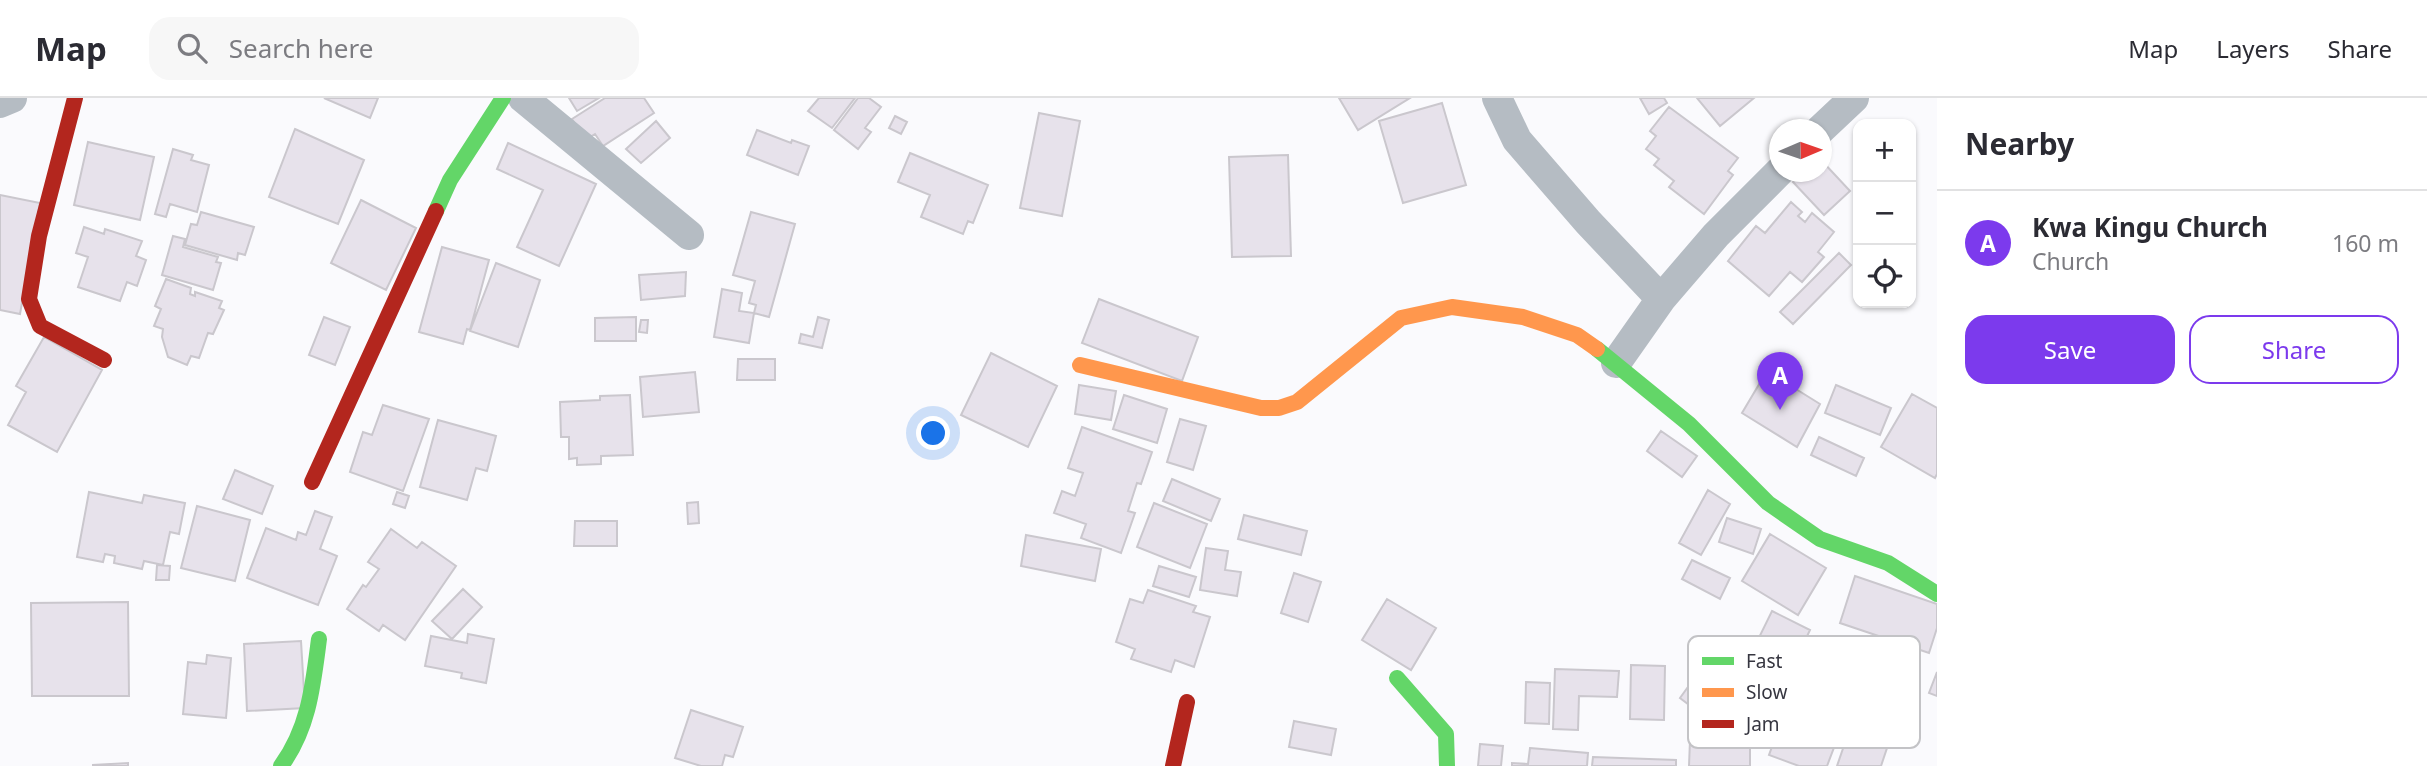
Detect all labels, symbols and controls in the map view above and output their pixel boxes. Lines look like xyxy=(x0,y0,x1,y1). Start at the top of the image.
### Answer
search box xyxy=(149,17,639,80)
text: Map xyxy=(35,26,107,71)
icon: search xyxy=(173,29,211,67)
text: Search here xyxy=(229,30,373,66)
text: Map xyxy=(2128,32,2178,65)
text: Layers xyxy=(2216,32,2290,65)
text: Share xyxy=(2328,32,2392,65)
north arrow xyxy=(1769,119,1832,182)
map controls xyxy=(1853,119,1916,308)
button: + xyxy=(1853,119,1916,182)
text: Nearby xyxy=(1965,123,2074,164)
button: − xyxy=(1853,182,1916,245)
text: Kwa Kingu Church xyxy=(2032,209,2268,245)
text: A xyxy=(1980,227,1996,259)
text: 160 m xyxy=(2332,227,2399,259)
button: locate xyxy=(1853,245,1916,308)
text: Church xyxy=(2032,245,2109,277)
button: Save xyxy=(1965,315,2175,384)
button: Share xyxy=(2189,315,2399,384)
pin: A xyxy=(1757,352,1803,410)
your location xyxy=(916,416,950,450)
legend xyxy=(1688,636,1920,748)
text: Fast xyxy=(1746,648,1783,674)
text: Slow xyxy=(1746,679,1787,705)
text: Jam xyxy=(1744,711,1780,737)

